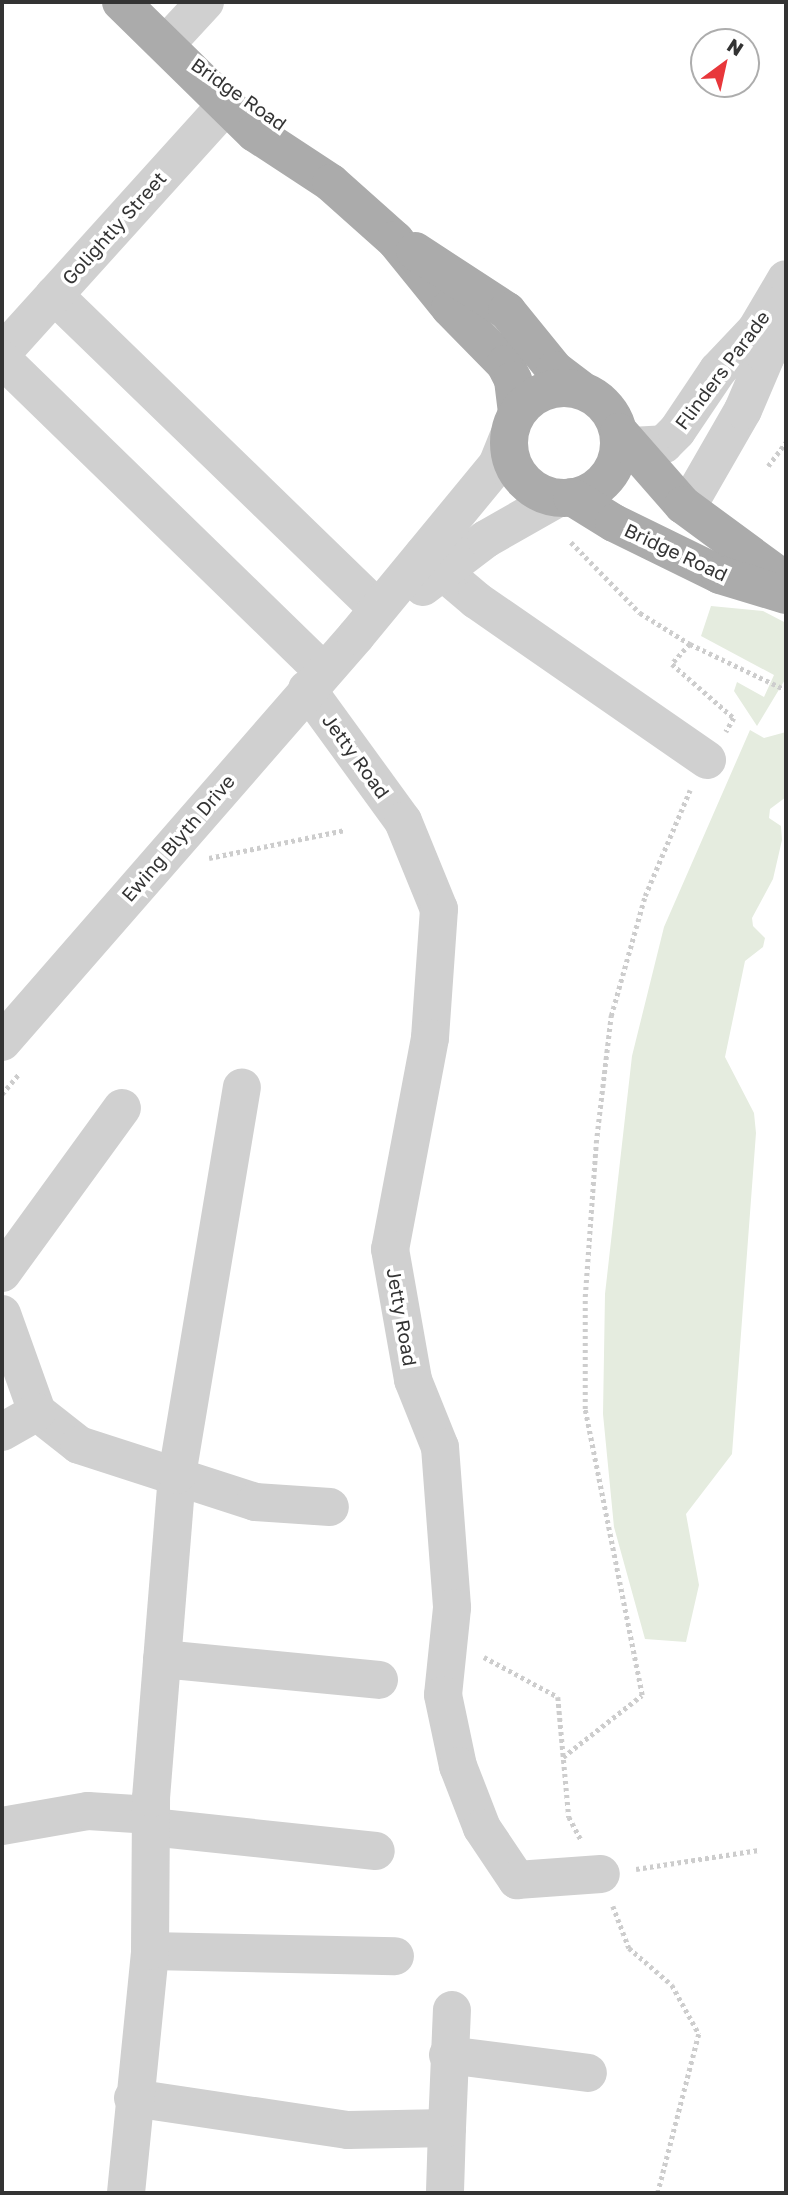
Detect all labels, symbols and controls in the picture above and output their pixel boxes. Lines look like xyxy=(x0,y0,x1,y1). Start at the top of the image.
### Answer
north arrow xyxy=(690,28,760,98)
text: N xyxy=(723,33,748,60)
street label: Bridge Road xyxy=(187,53,291,135)
street label: Golightly Street xyxy=(57,167,171,289)
street label: Flinders Parade xyxy=(670,306,774,434)
street label: Bridge Road xyxy=(621,518,731,586)
street label: Jetty Road xyxy=(318,709,394,803)
street label: Ewing Blyth Drive xyxy=(117,770,239,906)
street label: Jetty Road xyxy=(382,1266,422,1368)

